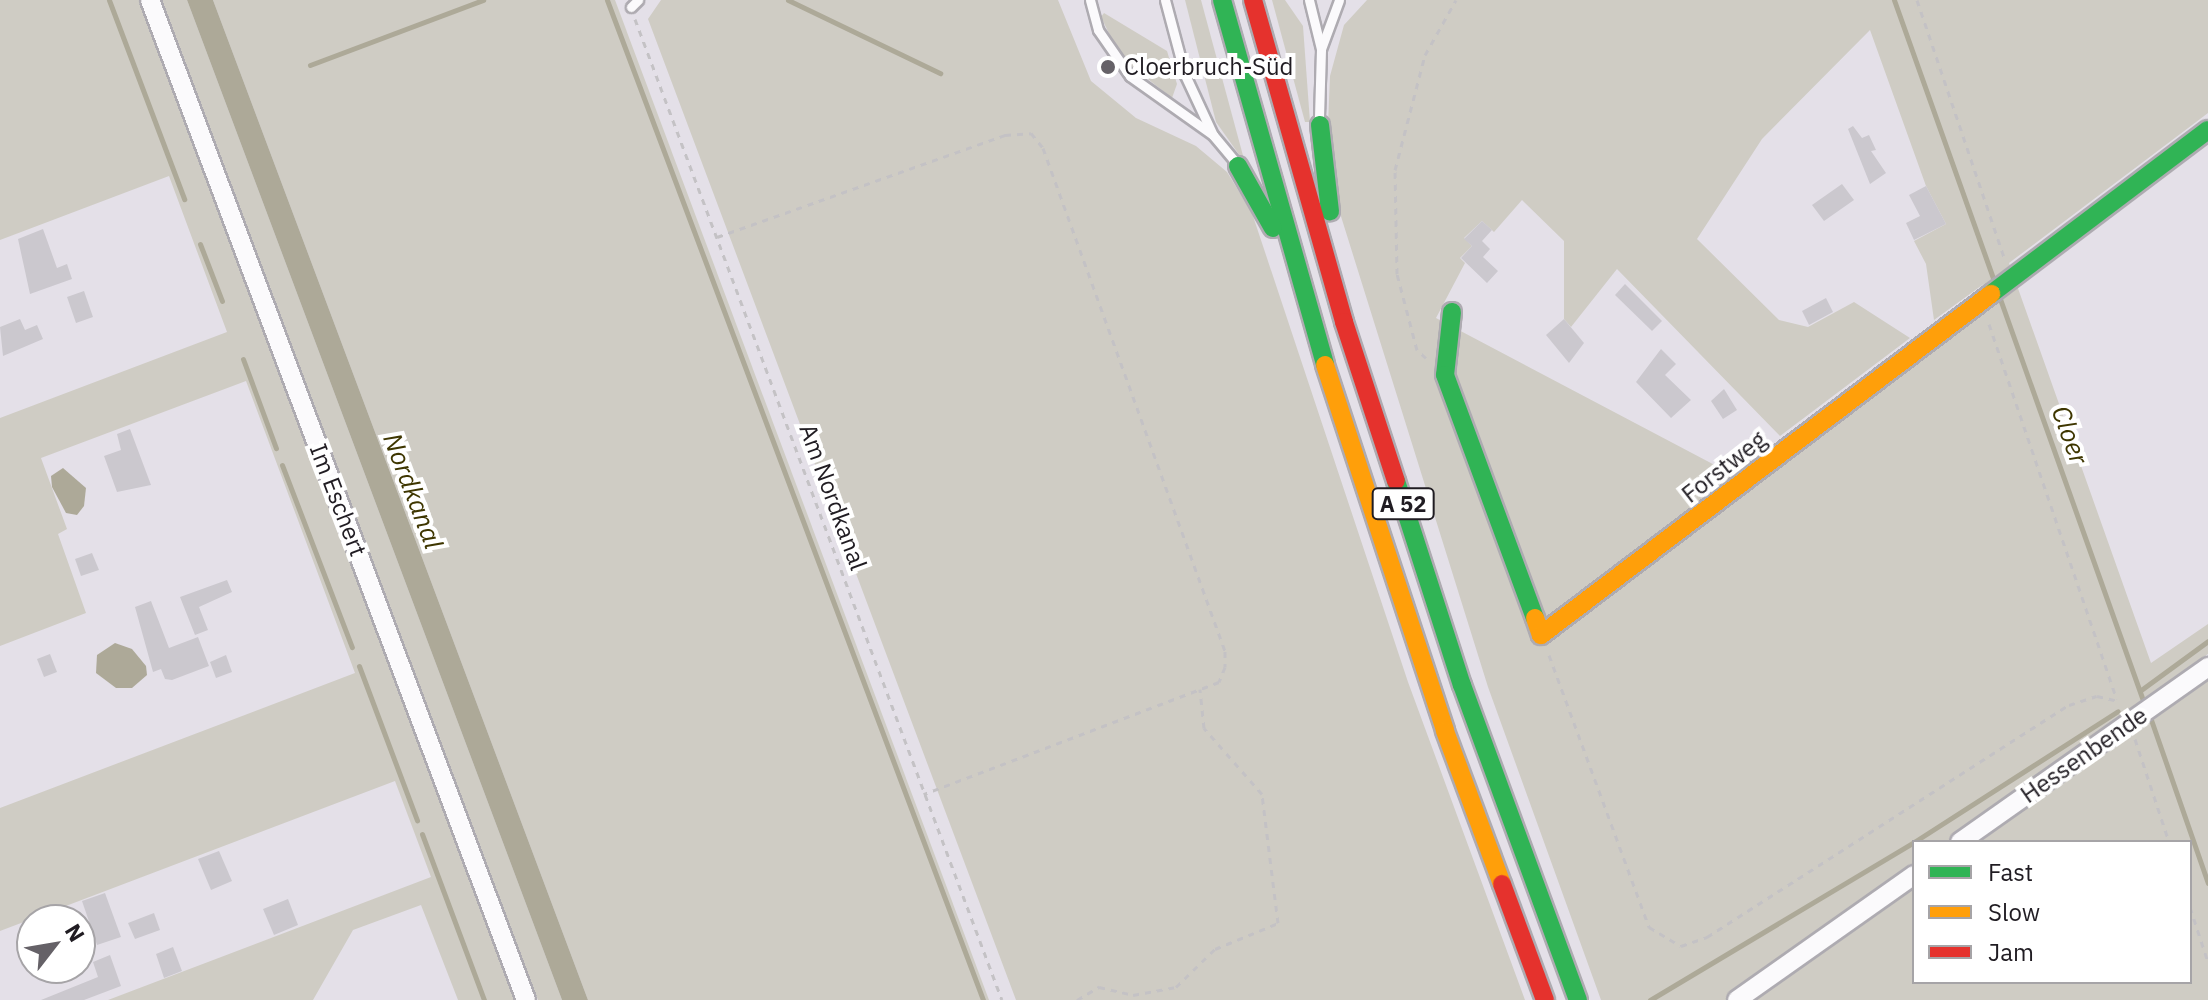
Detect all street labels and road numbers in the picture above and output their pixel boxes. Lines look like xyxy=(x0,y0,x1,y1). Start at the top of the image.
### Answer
street label: Am Nordkanal xyxy=(793,420,873,574)
street label: Forstweg xyxy=(1676,425,1772,509)
street label: Im Eschert xyxy=(303,440,373,560)
road number: A 52 xyxy=(1371,486,1435,522)
street label: Hessenbende xyxy=(2015,701,2153,809)

